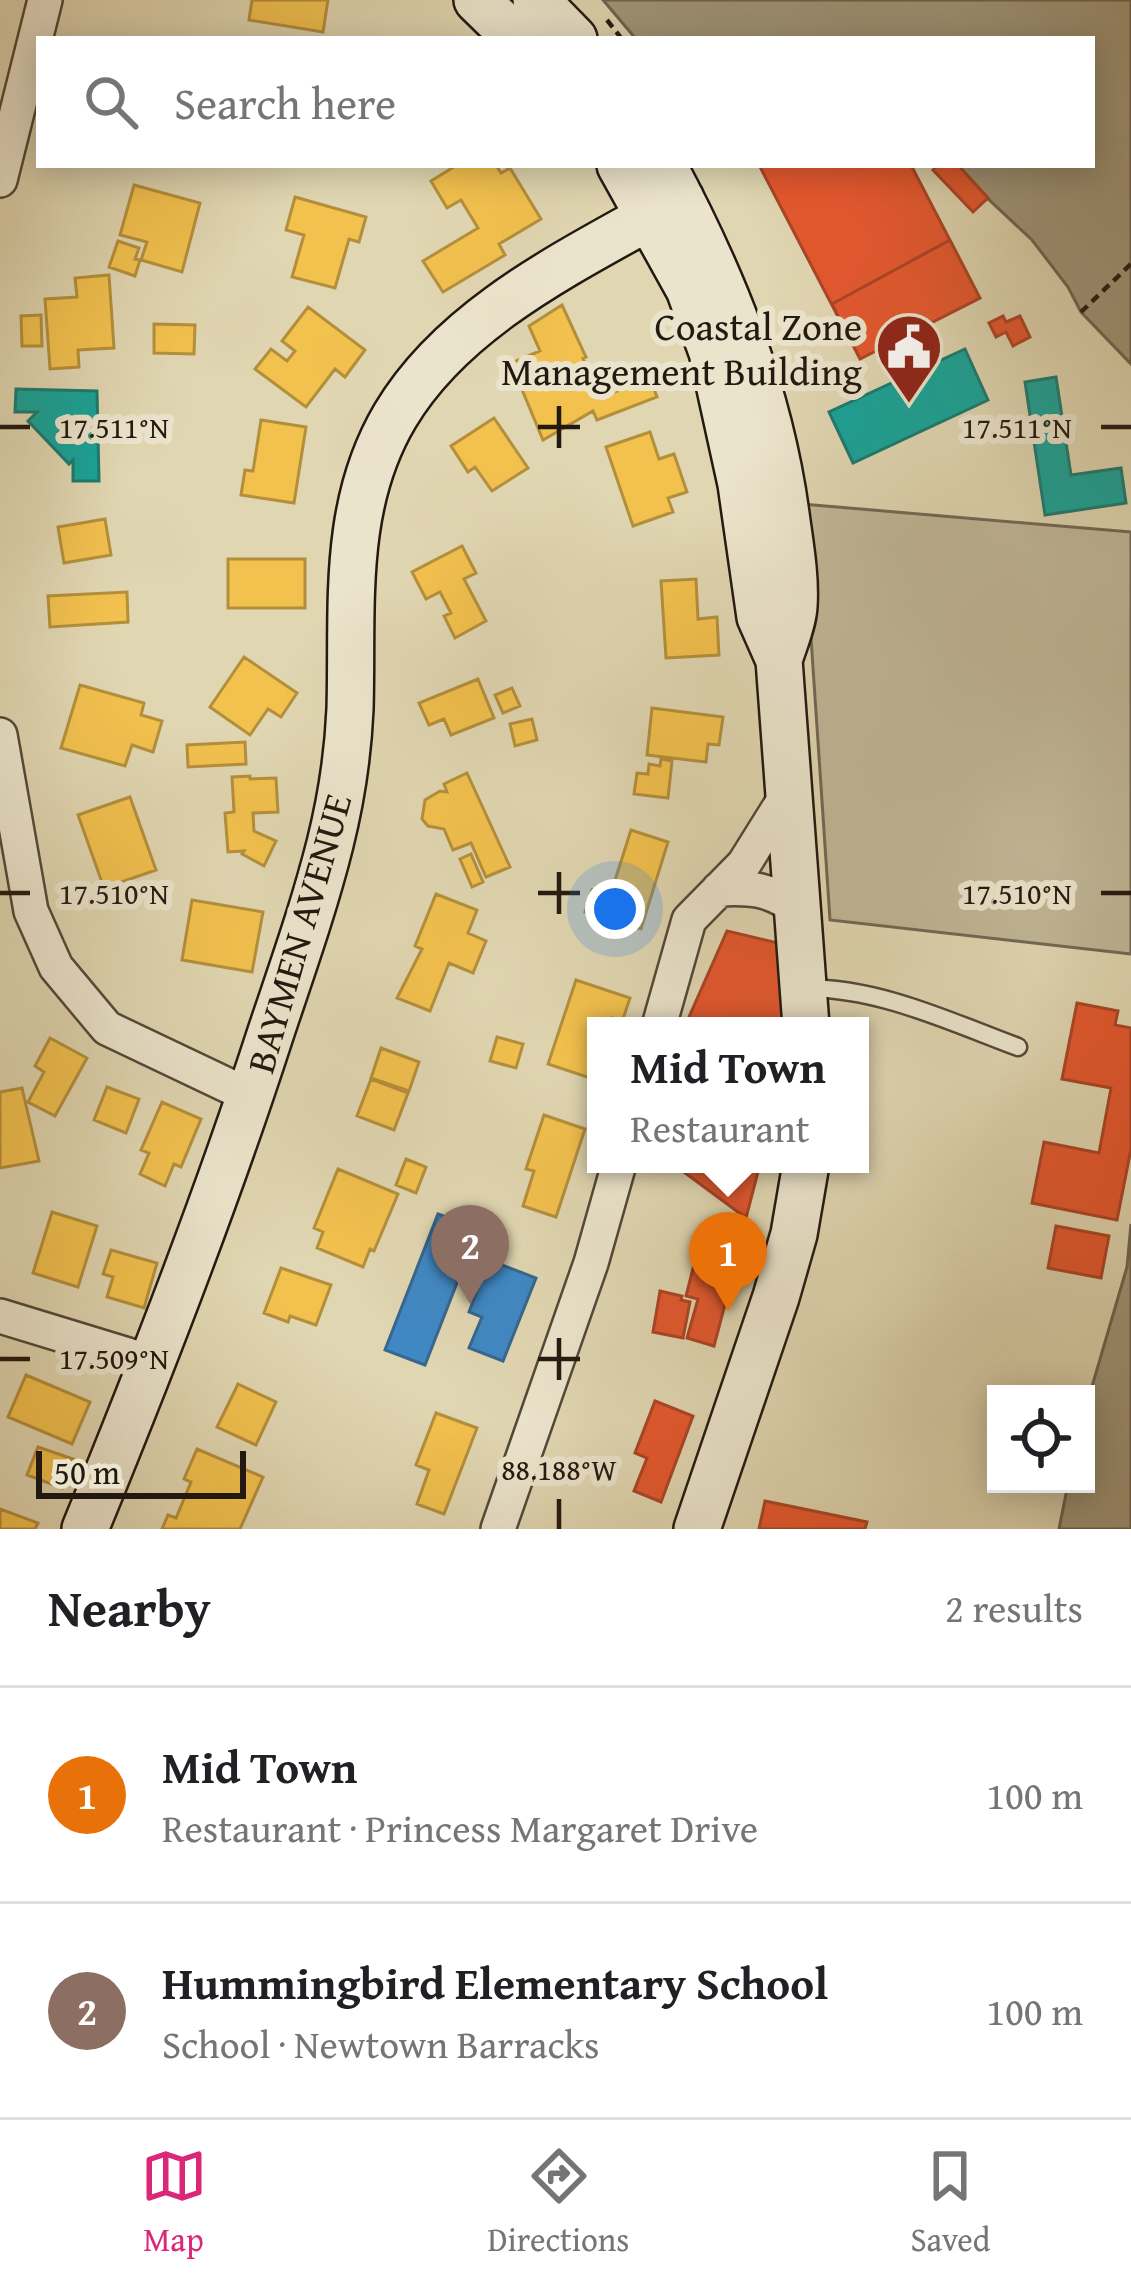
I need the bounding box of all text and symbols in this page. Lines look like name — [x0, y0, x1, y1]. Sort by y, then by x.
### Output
search box — [36, 36, 1095, 168]
icon: search — [78, 69, 144, 135]
text: Search here — [174, 70, 396, 135]
place label: Coastal Zone Management Building — [501, 297, 863, 399]
public building icon: Coastal Zone Management Building — [874, 312, 944, 406]
text: 17.511°N — [59, 405, 169, 449]
text: 17.511°N — [962, 405, 1072, 449]
street label: BAYMEN AVENUE — [231, 787, 365, 1079]
text: 17.510°N — [59, 871, 169, 915]
text: 17.510°N — [962, 871, 1072, 915]
your location — [585, 879, 645, 939]
popup — [587, 1017, 869, 1173]
text: Mid Town — [630, 1034, 826, 1099]
text: Restaurant — [630, 1099, 810, 1156]
pin: 2 — [431, 1205, 509, 1304]
pin: 1 — [689, 1212, 767, 1311]
text: 17.509°N — [59, 1336, 169, 1380]
map controls — [987, 1385, 1095, 1493]
button: locate — [987, 1385, 1095, 1493]
scale bar — [36, 1445, 246, 1498]
text: 88.188°W — [501, 1447, 617, 1491]
text: 50 m — [54, 1448, 120, 1496]
text: Nearby — [48, 1570, 211, 1645]
text: 2 results — [945, 1579, 1083, 1636]
text: Mid Town — [162, 1734, 357, 1799]
text: 1 — [77, 1766, 97, 1823]
text: 100 m — [986, 1766, 1083, 1823]
text: Restaurant · Princess Margaret Drive — [162, 1799, 758, 1856]
text: Hummingbird Elementary School — [162, 1950, 828, 2015]
text: 2 — [77, 1982, 97, 2039]
text: 100 m — [986, 1982, 1083, 2039]
text: School · Newtown Barracks — [162, 2015, 600, 2072]
tab: Map — [141, 2143, 207, 2263]
tab: Directions — [488, 2143, 629, 2263]
tab: Saved — [911, 2143, 990, 2263]

